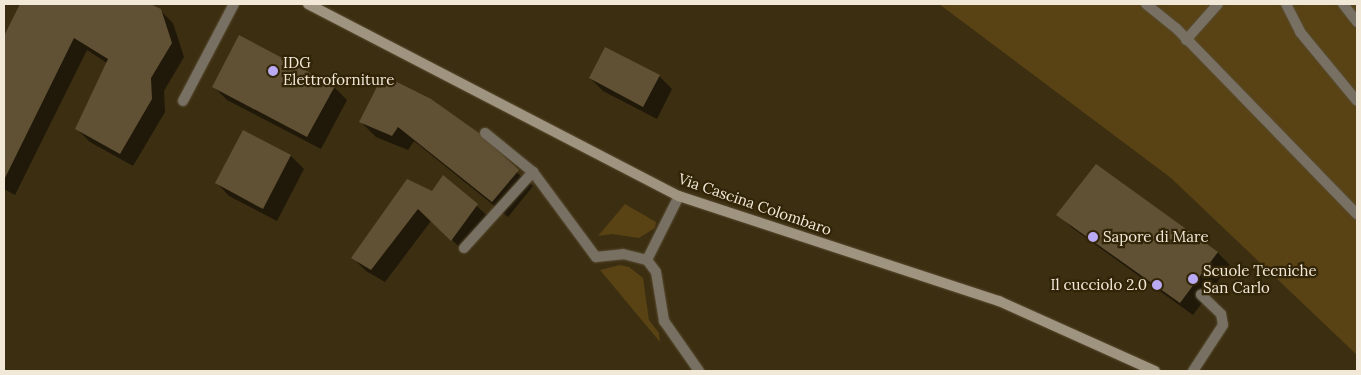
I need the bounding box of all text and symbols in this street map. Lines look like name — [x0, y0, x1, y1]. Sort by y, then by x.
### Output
place label: IDG Elettroforniture — [283, 53, 394, 88]
marker: IDG Elettroforniture — [267, 65, 279, 77]
street label: Via Cascina Colombaro — [676, 169, 834, 239]
place label: Sapore di Mare — [1103, 228, 1209, 246]
marker: Sapore di Mare — [1087, 231, 1099, 243]
place label: Scuole Tecniche San Carlo — [1203, 261, 1317, 296]
marker: Scuole Tecniche San Carlo — [1187, 273, 1199, 285]
place label: Il cucciolo 2.0 — [1051, 276, 1147, 294]
marker: Il cucciolo 2.0 — [1151, 279, 1163, 291]

